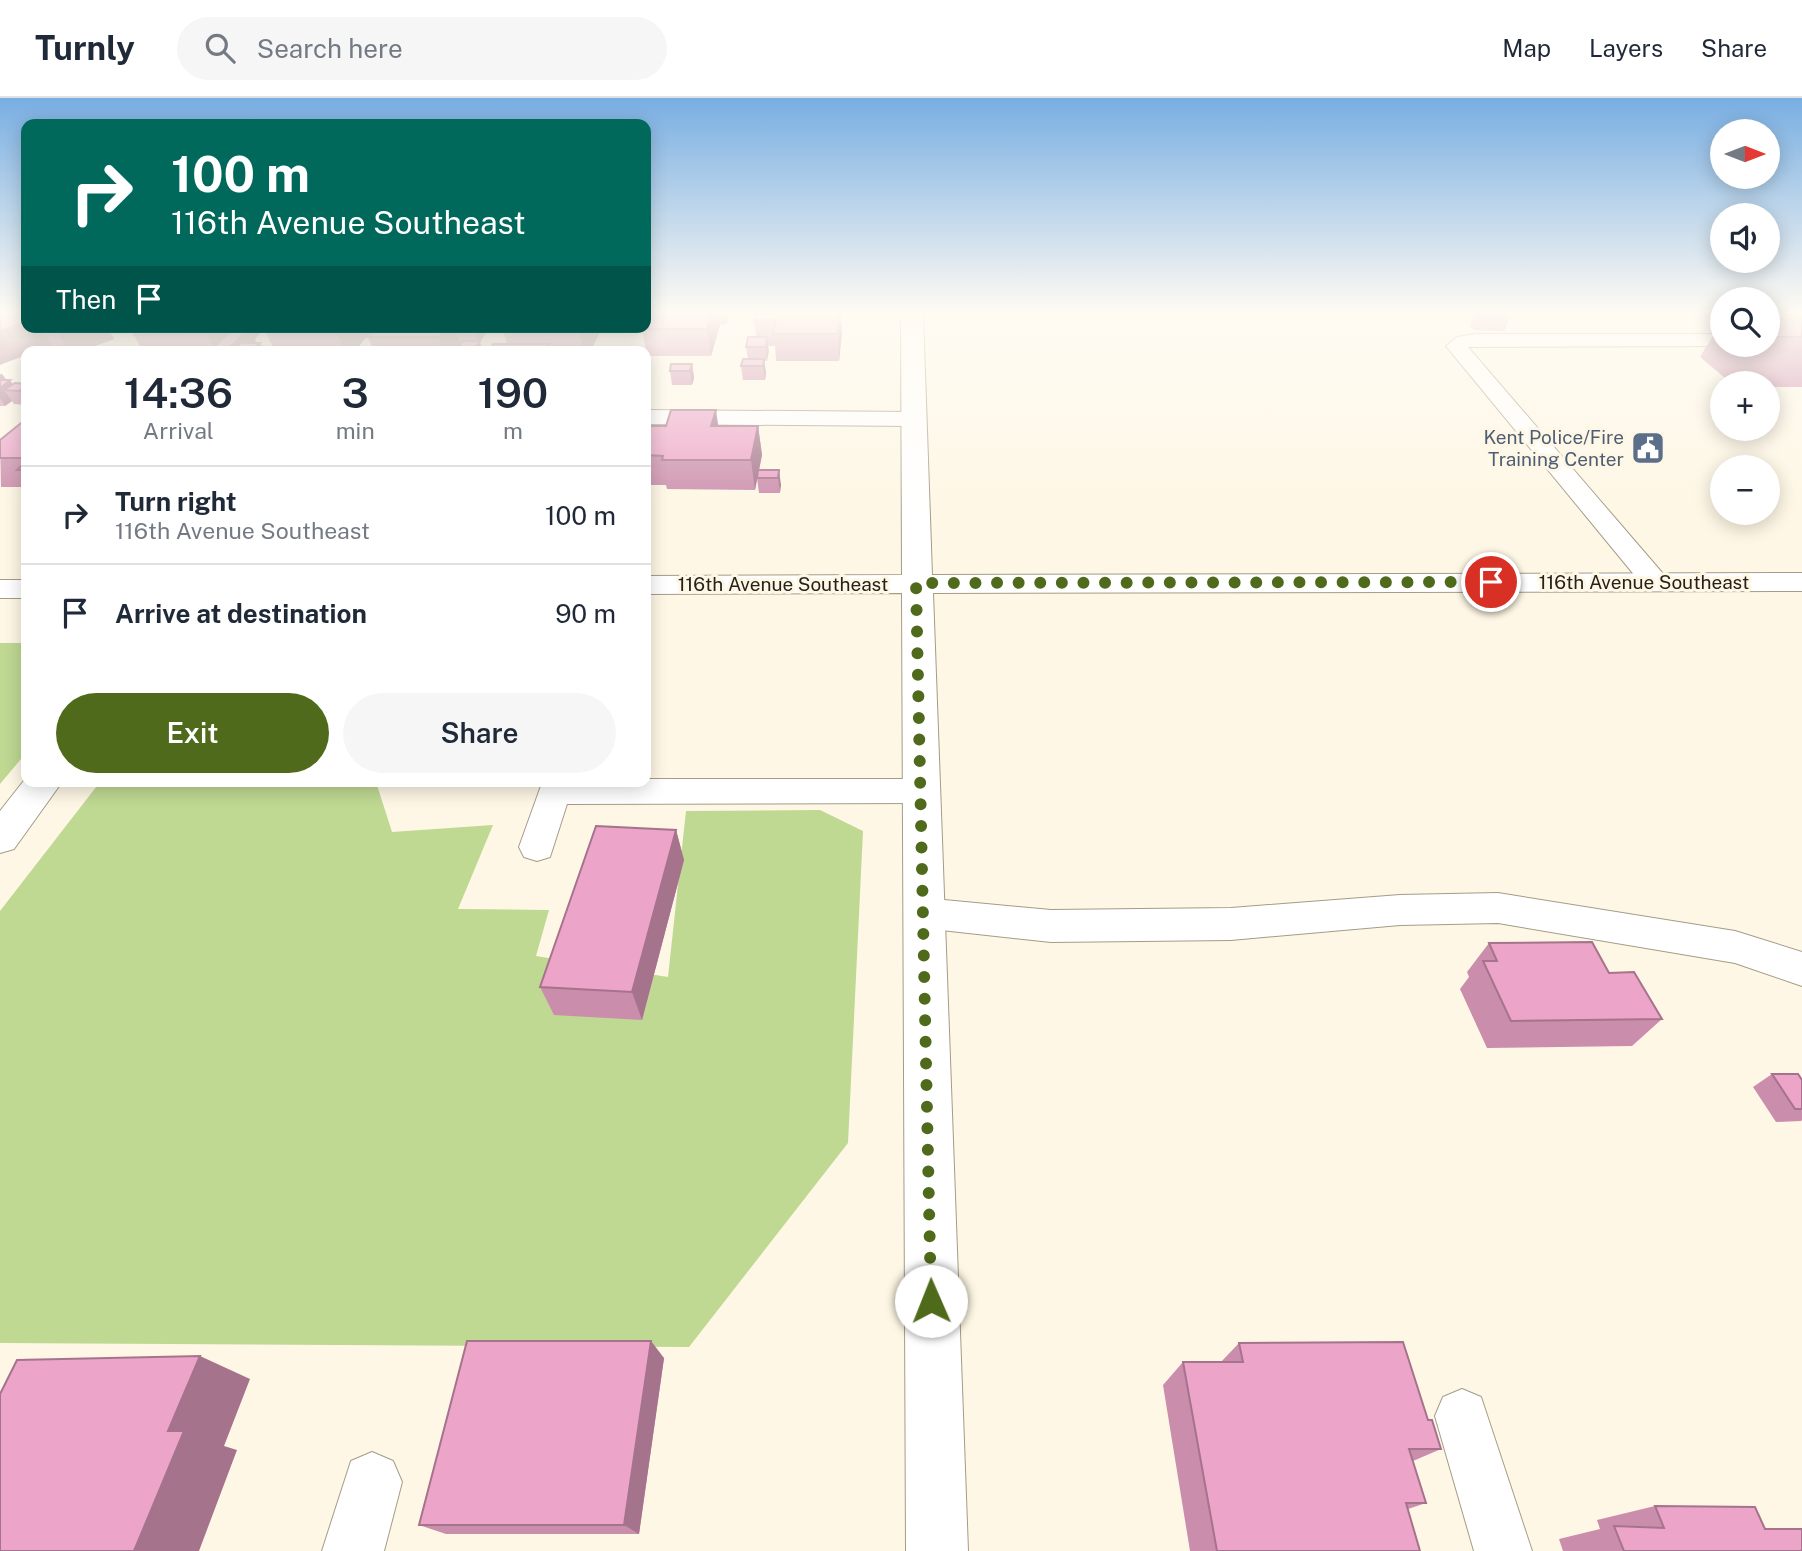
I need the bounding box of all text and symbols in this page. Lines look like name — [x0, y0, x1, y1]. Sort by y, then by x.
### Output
search box — [177, 17, 667, 80]
text: Turnly — [35, 29, 135, 67]
icon: search — [201, 29, 239, 67]
text: Search here — [257, 33, 403, 64]
text: Map — [1502, 34, 1551, 62]
text: Layers — [1589, 34, 1663, 62]
text: Share — [1701, 34, 1767, 62]
north arrow — [1710, 119, 1780, 189]
map controls — [1710, 119, 1780, 525]
text: 100 m — [171, 145, 310, 203]
icon: right — [56, 147, 147, 238]
button: sound — [1710, 203, 1780, 273]
text: 116th Avenue Southeast — [171, 204, 526, 241]
icon: arrive — [130, 280, 168, 318]
text: Then — [56, 284, 116, 315]
button: search — [1710, 287, 1780, 357]
text: 14:36 — [124, 368, 233, 417]
text: 3 — [342, 368, 369, 417]
text: 190 — [477, 368, 548, 417]
button: + — [1710, 371, 1780, 441]
text: Arrival — [143, 417, 214, 444]
text: min — [336, 417, 375, 444]
text: m — [503, 417, 523, 444]
place label: Kent Police/Fire Training Center — [1483, 426, 1624, 470]
public building icon: Kent Police/Fire Training Center — [1629, 429, 1667, 467]
button: − — [1710, 455, 1780, 525]
text: Turn right — [115, 486, 237, 517]
icon: right — [56, 496, 94, 534]
text: 100 m — [545, 500, 616, 531]
text: 116th Avenue Southeast — [115, 517, 370, 544]
pin — [1461, 552, 1521, 612]
icon: arrive — [1472, 563, 1510, 601]
street label: 116th Avenue Southeast — [1539, 571, 1749, 593]
street label: 116th Avenue Southeast — [678, 573, 888, 595]
icon: arrive — [56, 594, 94, 632]
text: Arrive at destination — [115, 598, 367, 629]
text: 90 m — [555, 598, 616, 629]
button: Exit — [56, 693, 329, 773]
button: Share — [343, 693, 616, 773]
position arrow — [894, 1264, 968, 1338]

